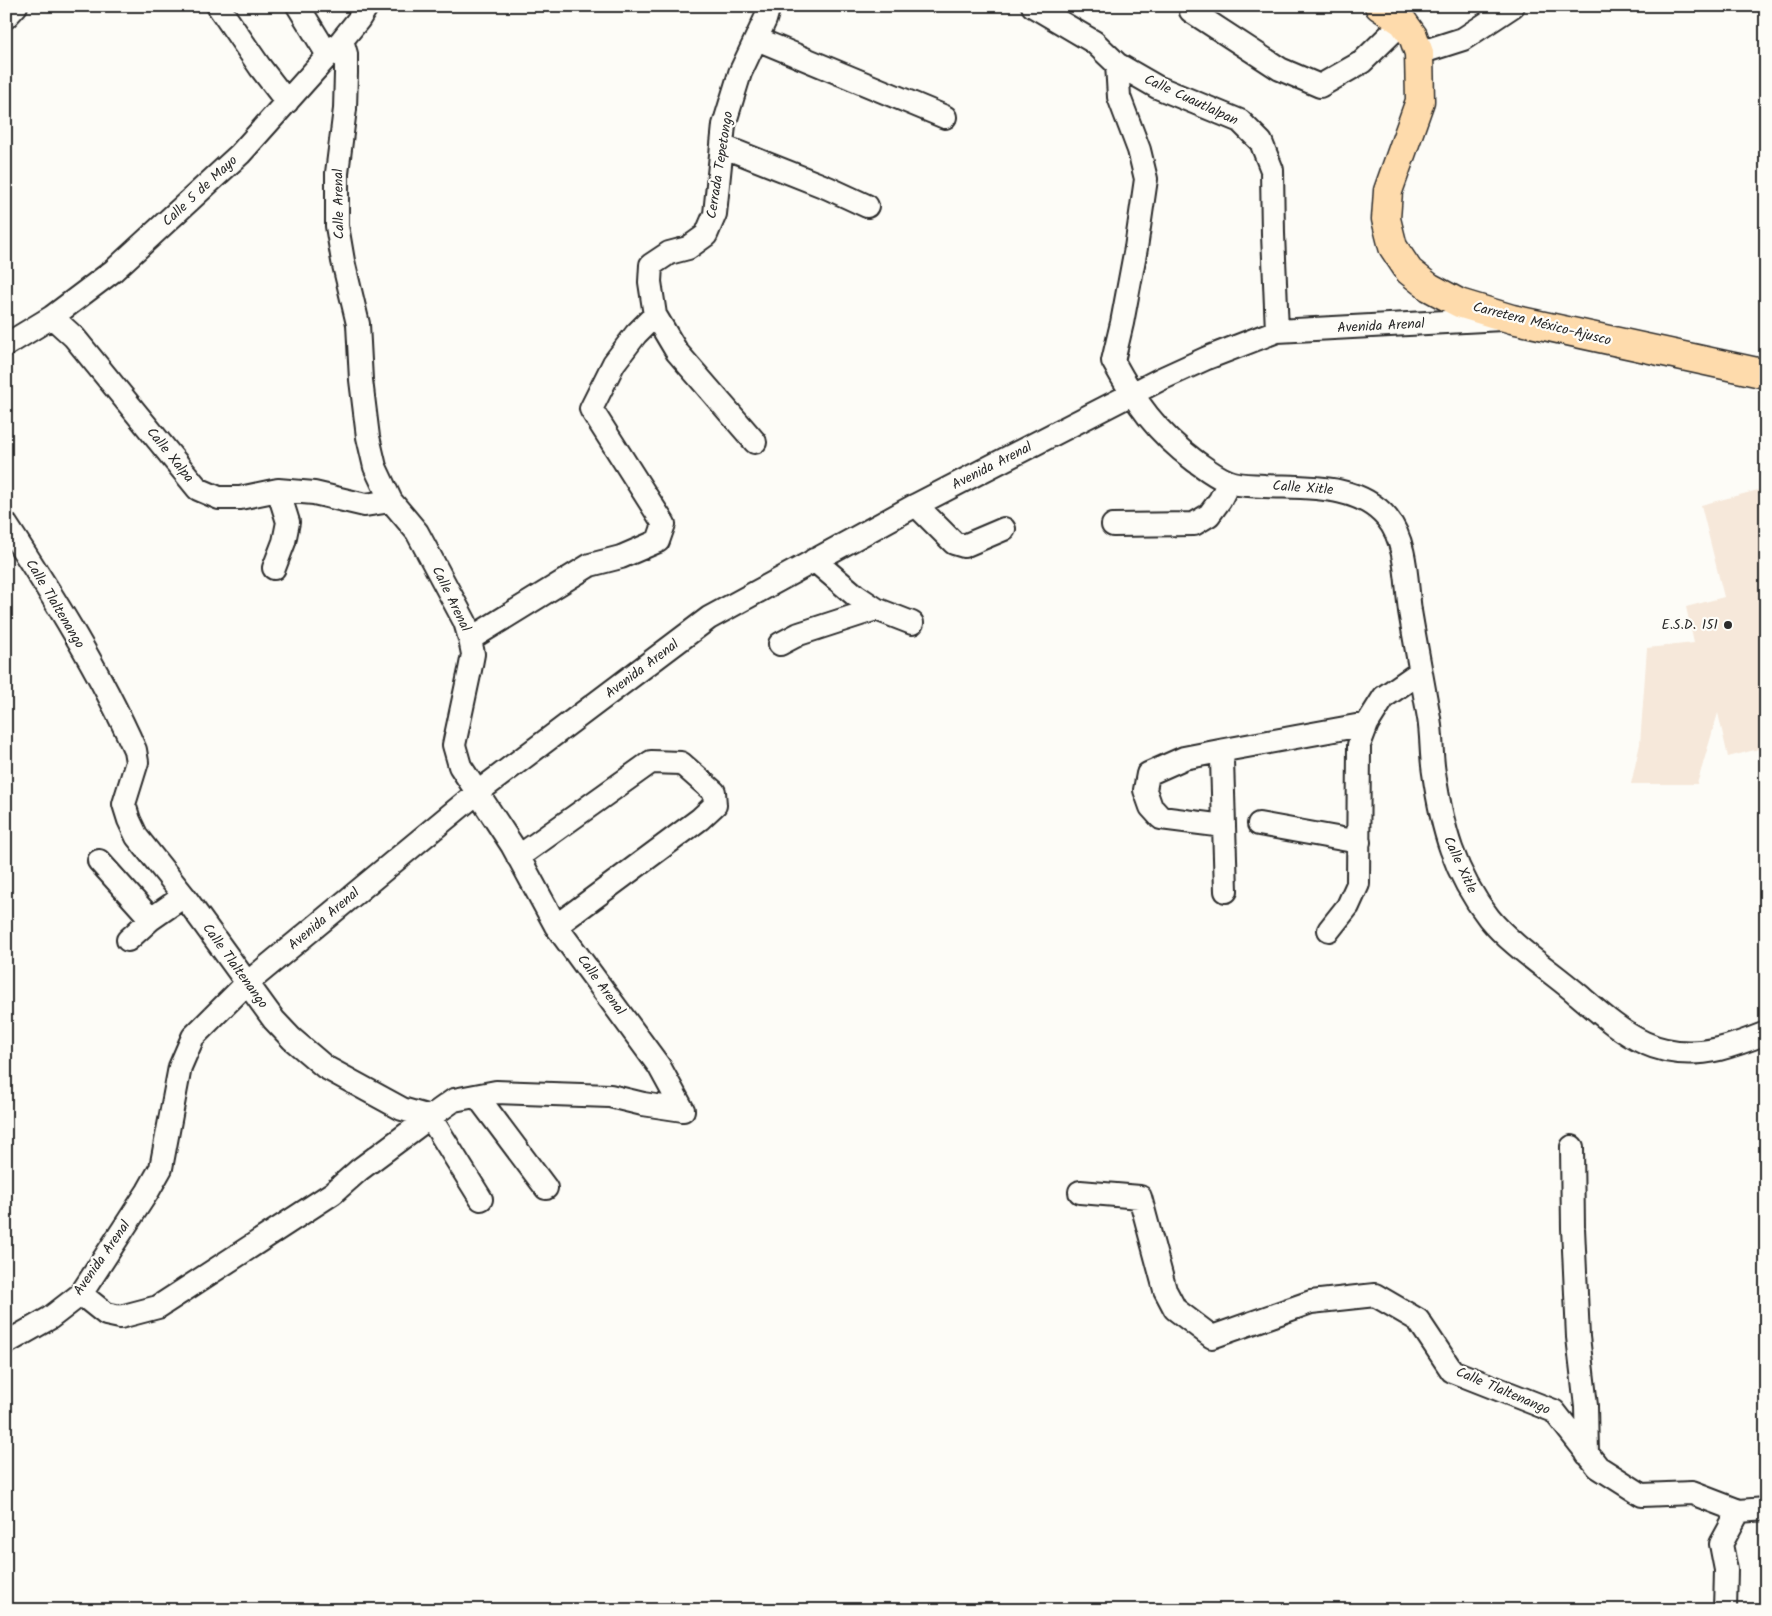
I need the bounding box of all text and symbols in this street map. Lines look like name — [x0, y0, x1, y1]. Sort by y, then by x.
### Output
street label: Calle Cuautlalpan — [1140, 69, 1242, 131]
street label: Cerrada Tepetongo — [701, 110, 739, 220]
street label: Calle 5 de Mayo — [157, 150, 243, 232]
street label: Calle Arenal — [327, 168, 351, 240]
street label: Carretera México-Ajusco — [1471, 296, 1613, 352]
street label: Avenida Arenal — [1337, 313, 1426, 339]
street label: Calle Xalpa — [141, 423, 199, 487]
street label: Avenida Arenal — [948, 436, 1037, 496]
street label: Calle Xitle — [1272, 475, 1335, 501]
street label: Calle Tlaltenango — [20, 555, 90, 653]
street label: Calle Arenal — [426, 562, 477, 636]
place label: E.S.D. 151 — [1661, 614, 1718, 636]
marker: E.S.D. 151 — [1722, 619, 1734, 631]
street label: Avenida Arenal — [600, 634, 684, 704]
street label: Calle Xitle — [1437, 833, 1483, 898]
street label: Avenida Arenal — [283, 882, 365, 956]
street label: Calle Tlaltenango — [196, 919, 274, 1013]
street label: Calle Arenal — [571, 950, 631, 1020]
street label: Avenida Arenal — [68, 1215, 136, 1300]
street label: Calle Tlaltenango — [1452, 1361, 1554, 1421]

